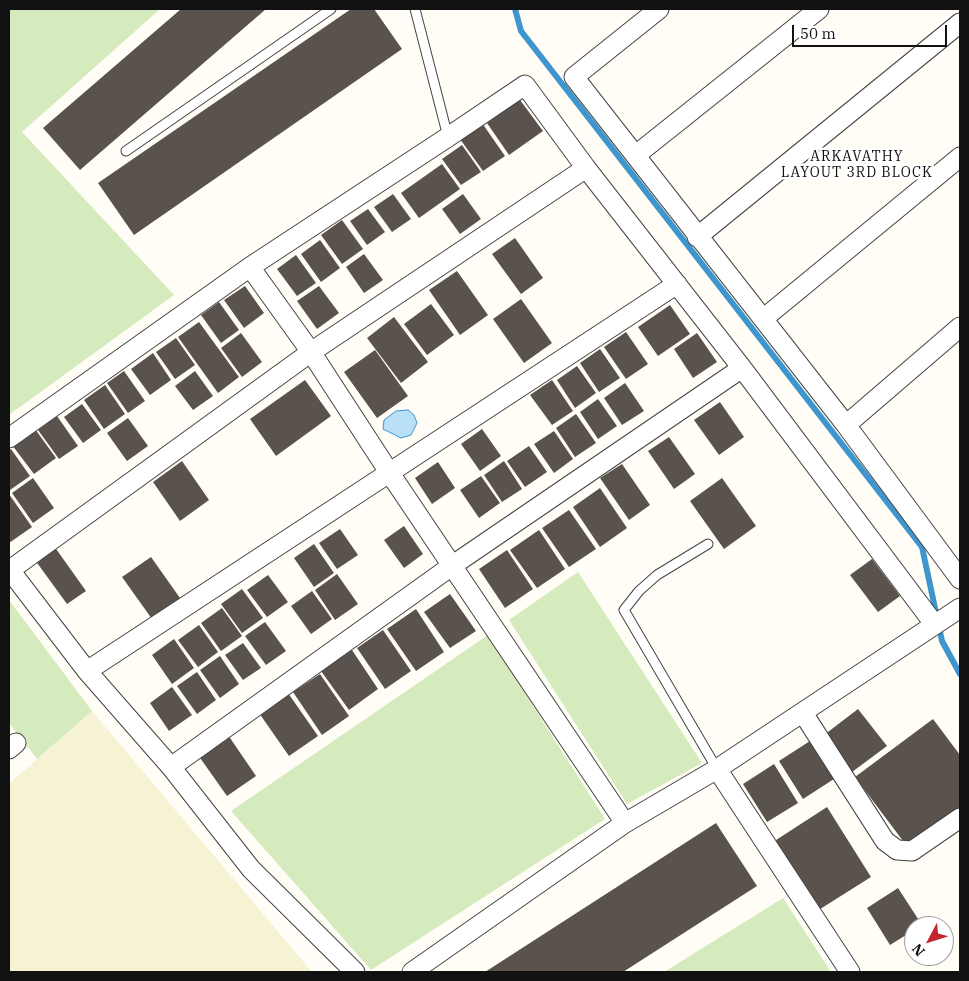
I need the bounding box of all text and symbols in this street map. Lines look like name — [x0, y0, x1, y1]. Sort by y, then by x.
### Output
scale bar — [794, 15, 949, 47]
text: 50 m — [800, 24, 836, 43]
district label: ARKAVATHY LAYOUT 3RD BLOCK — [779, 149, 935, 182]
north arrow — [904, 916, 954, 966]
text: N — [908, 940, 929, 960]

